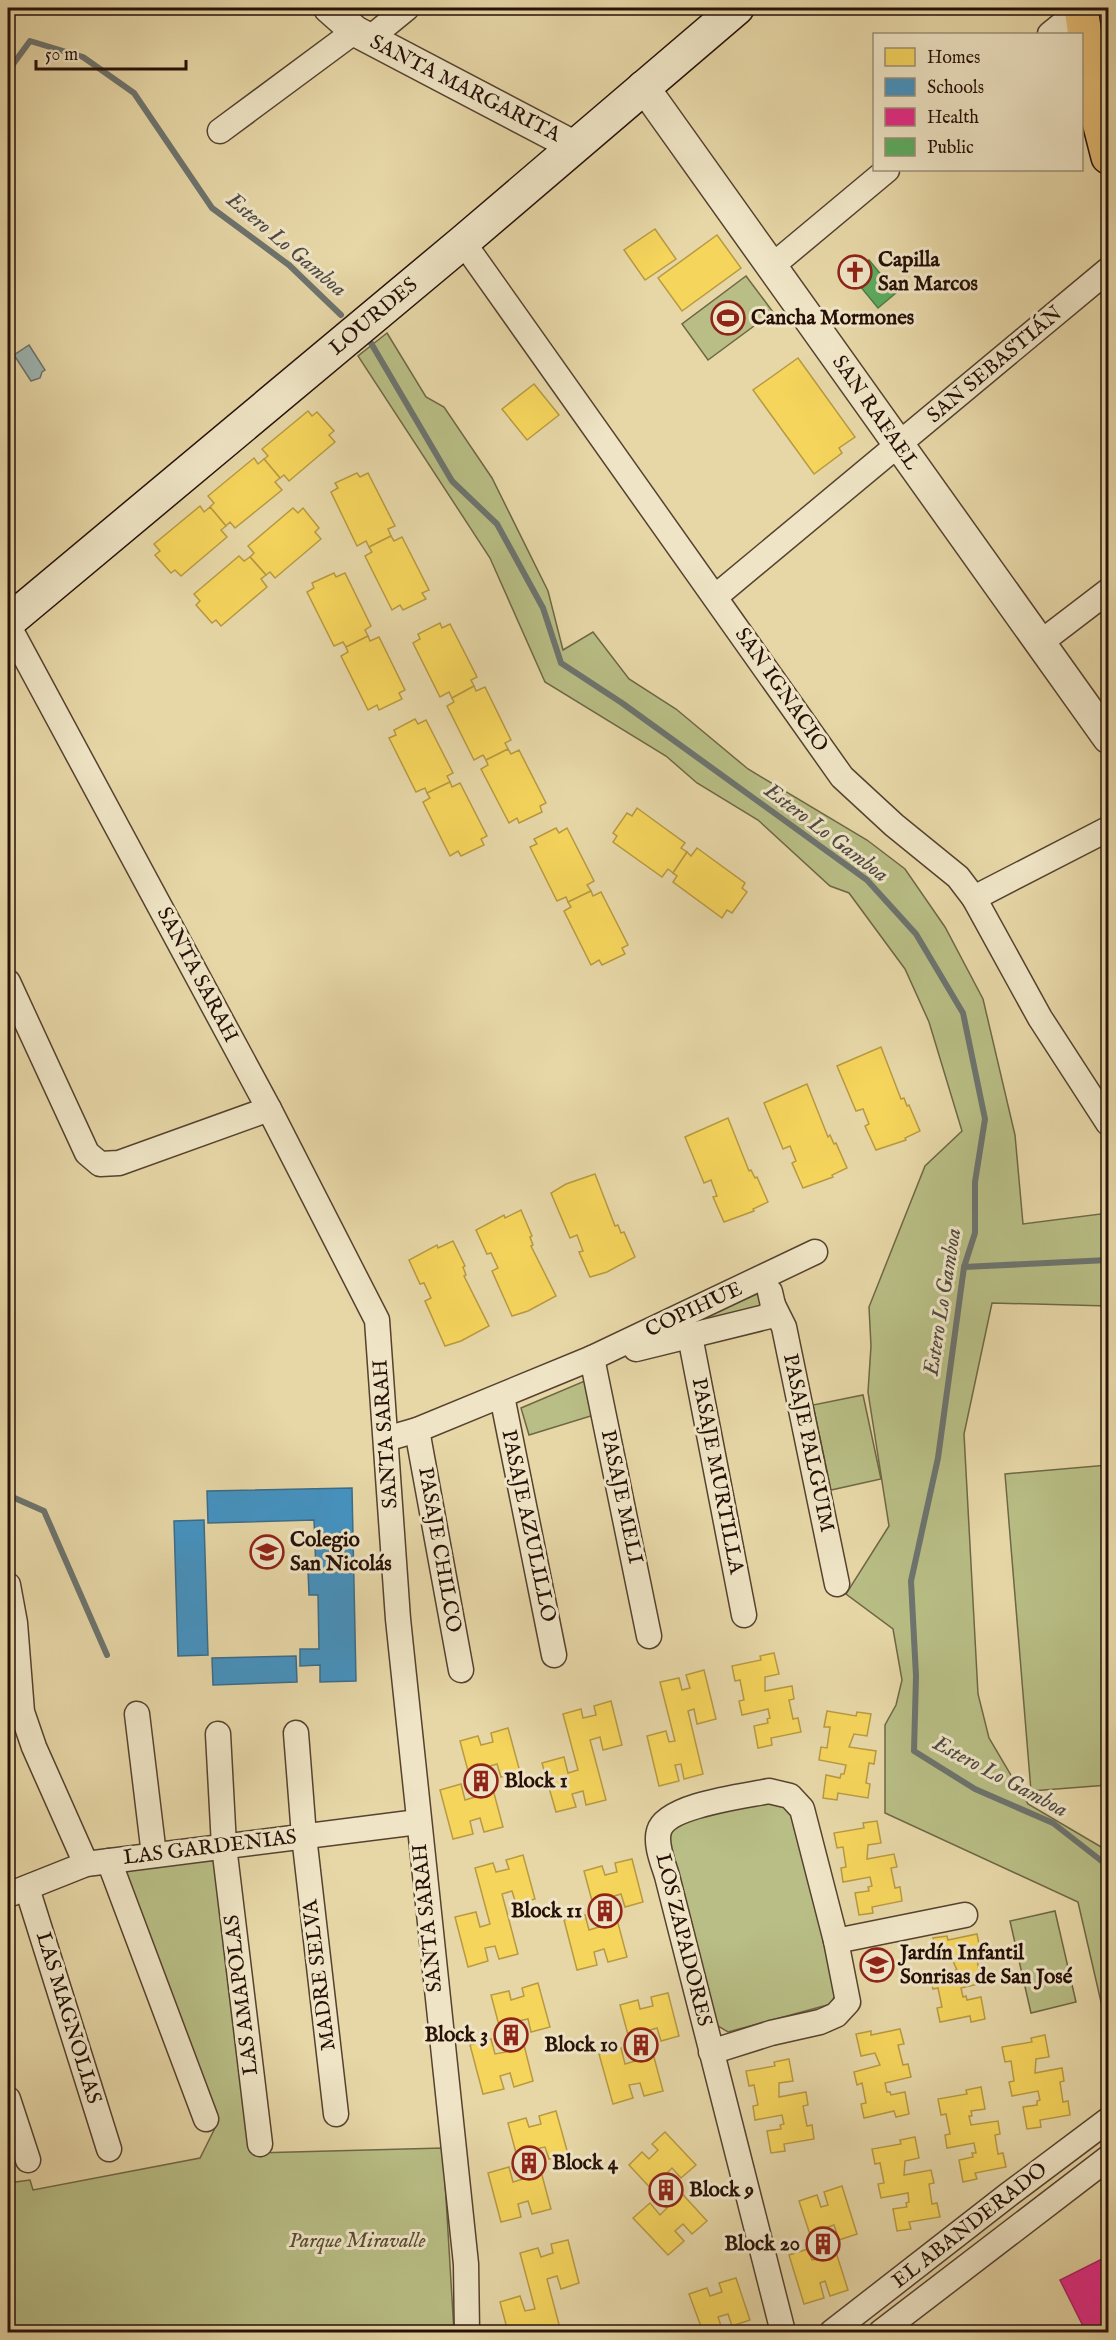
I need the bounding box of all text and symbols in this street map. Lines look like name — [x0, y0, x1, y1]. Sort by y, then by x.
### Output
street label: SANTA MARGARITA — [365, 29, 566, 149]
scale bar — [36, 33, 186, 71]
legend — [873, 33, 1083, 171]
text: 50 m — [45, 44, 78, 67]
text: Homes — [927, 47, 980, 70]
text: Schools — [927, 77, 984, 100]
text: Health — [927, 107, 979, 130]
text: Public — [927, 137, 974, 160]
water label: Estero Lo Gamboa — [219, 186, 352, 304]
place label: Capilla San Marcos — [878, 247, 978, 298]
church icon: Capilla San Marcos — [837, 254, 873, 290]
street label: LOURDES — [324, 272, 424, 362]
sports icon: Cancha Mormones — [710, 300, 746, 336]
street label: SAN SEBASTIÁN — [921, 300, 1068, 430]
place label: Cancha Mormones — [751, 305, 914, 332]
street label: SAN RAFAEL — [825, 350, 925, 476]
street label: SAN IGNACIO — [728, 622, 834, 758]
water label: Estero Lo Gamboa — [757, 776, 894, 889]
street label: SANTA SARAH — [150, 903, 244, 1047]
water label: Estero Lo Gamboa — [917, 1226, 969, 1379]
street label: COPIHUE — [641, 1276, 747, 1344]
street label: PASAJE PALGUIM — [776, 1351, 840, 1535]
street label: SANTA SARAH — [367, 1358, 405, 1510]
street label: PASAJE MURTILLA — [685, 1376, 749, 1577]
street label: PASAJE AZULILLO — [494, 1427, 562, 1625]
street label: PASAJE MELI — [594, 1428, 648, 1566]
street label: PASAJE CHILCO — [411, 1465, 467, 1635]
place label: Colegio San Nicolás — [290, 1527, 392, 1578]
school or university icon: Colegio San Nicolás — [249, 1534, 285, 1570]
water label: Estero Lo Gamboa — [927, 1729, 1072, 1824]
building icon: Block 1 — [463, 1763, 499, 1799]
place label: Block 1 — [504, 1768, 568, 1795]
street label: LAS GARDENIAS — [122, 1824, 298, 1872]
street label: SANTA SARAH — [407, 1842, 449, 1994]
street label: LOS ZAPADORES — [648, 1851, 718, 2029]
building icon: Block 11 — [587, 1893, 623, 1929]
street label: MADRE SELVA — [297, 1897, 343, 2052]
place label: Block 11 — [511, 1898, 582, 1925]
street label: LAS AMAPOLAS — [219, 1913, 265, 2077]
street label: LAS MAGNOLIAS — [29, 1929, 107, 2107]
place label: Jardín Infantil Sonrisas de San José — [897, 1940, 1073, 1991]
school or university icon: Jardín Infantil Sonrisas de San José — [859, 1947, 895, 1983]
building icon: Block 3 — [493, 2017, 529, 2053]
place label: Block 3 — [424, 2022, 488, 2049]
building icon: Block 10 — [623, 2027, 659, 2063]
place label: Block 10 — [544, 2032, 618, 2059]
building icon: Block 4 — [511, 2145, 547, 2181]
place label: Block 4 — [552, 2150, 619, 2177]
street label: EL ABANDERADO — [887, 2157, 1053, 2295]
building icon: Block 9 — [648, 2172, 684, 2208]
place label: Block 9 — [689, 2177, 754, 2204]
building icon: Block 20 — [805, 2226, 841, 2262]
park label: Parque Miravalle — [289, 2228, 425, 2255]
place label: Block 20 — [724, 2231, 800, 2258]

